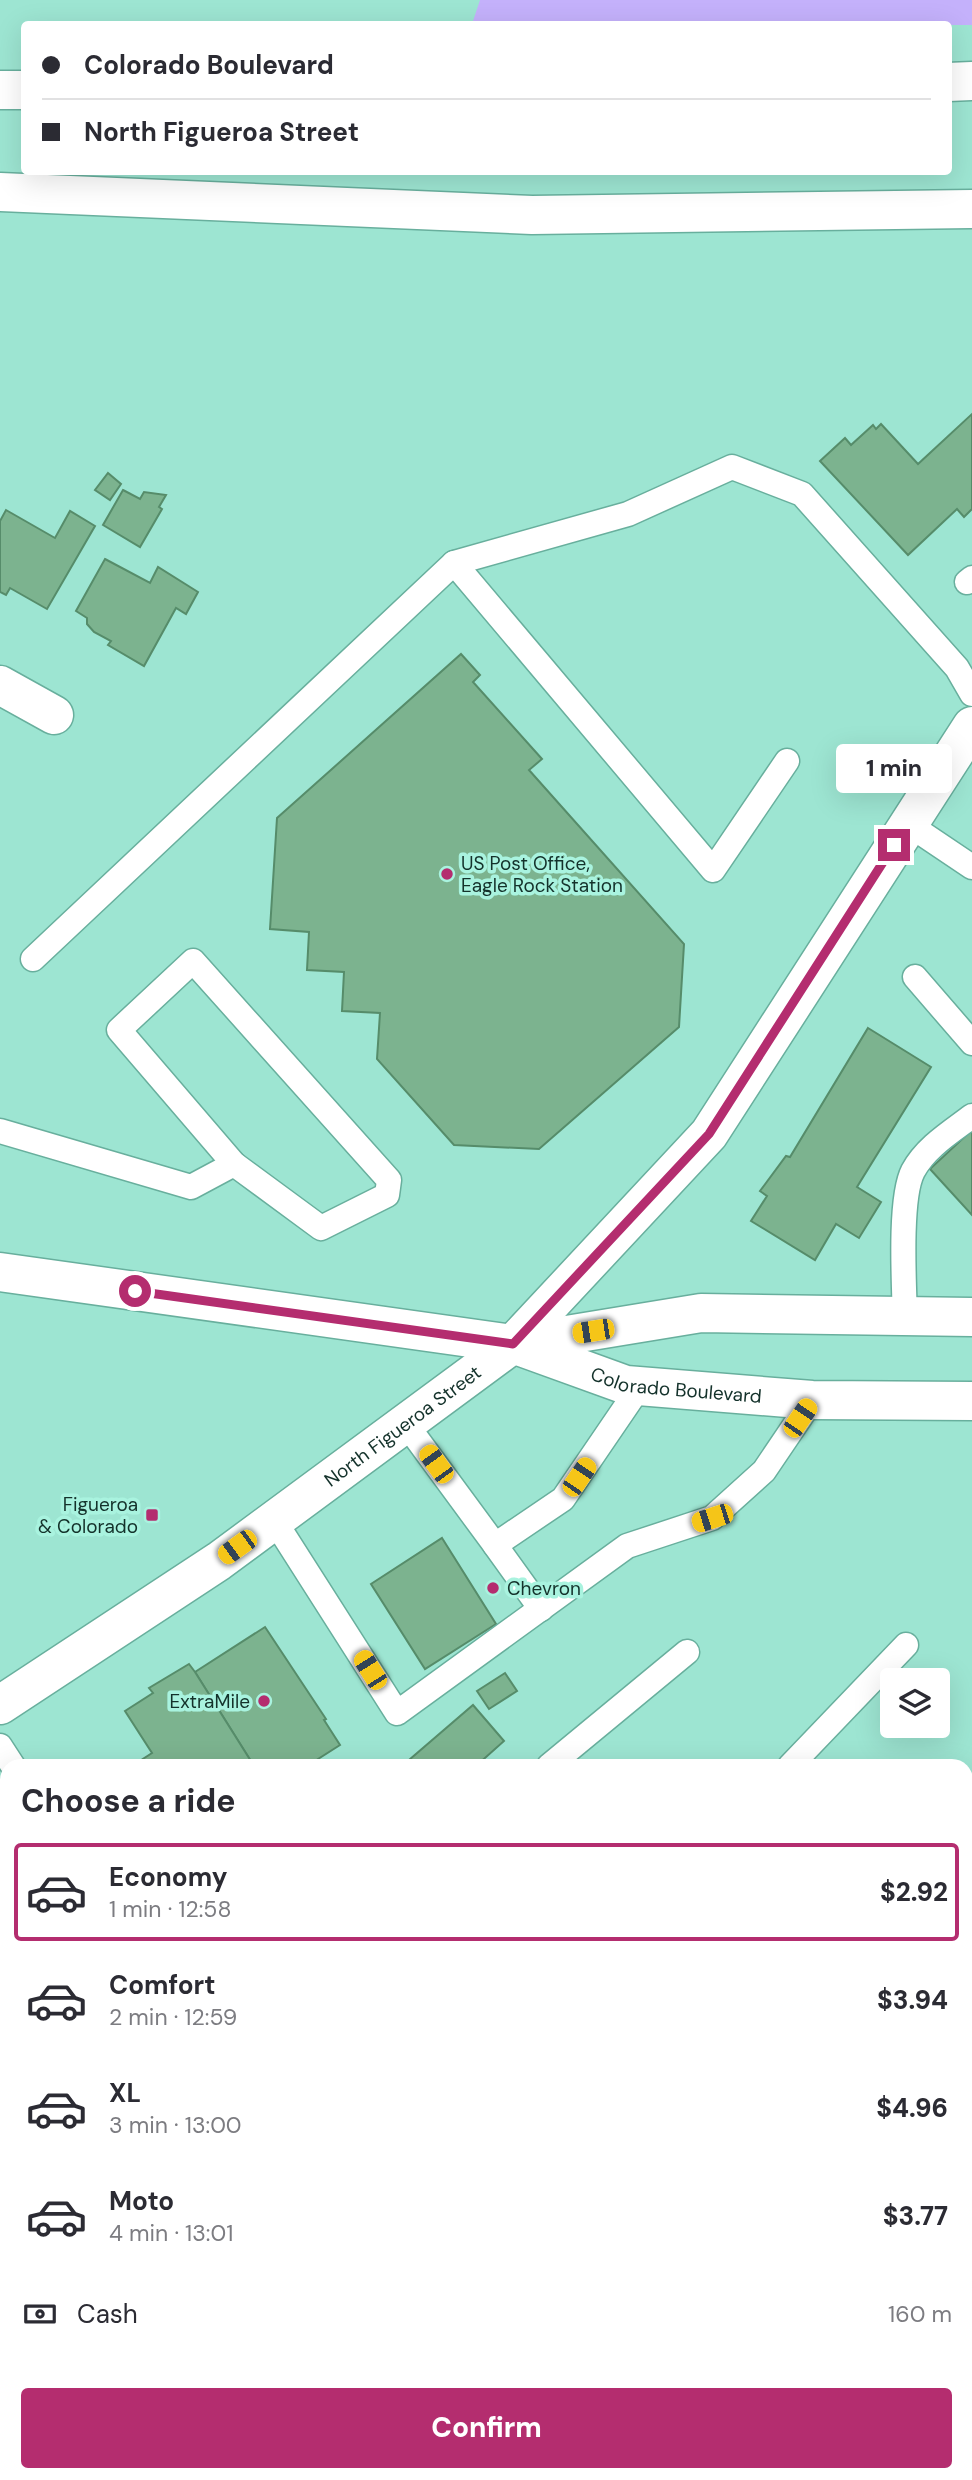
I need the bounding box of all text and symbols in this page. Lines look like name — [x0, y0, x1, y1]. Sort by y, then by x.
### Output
text: Colorado Boulevard — [84, 48, 334, 82]
text: North Figueroa Street — [84, 115, 359, 149]
callout: 1 min — [836, 744, 952, 792]
text: 1 min — [866, 753, 922, 783]
route end — [878, 829, 910, 861]
place label: US Post Office, Eagle Rock Station — [461, 851, 623, 898]
marker: US Post Office, Eagle Rock Station — [439, 866, 455, 882]
route start — [119, 1275, 151, 1307]
car — [571, 1317, 616, 1345]
street label: North Figueroa Street — [319, 1359, 486, 1492]
street label: Colorado Boulevard — [587, 1361, 763, 1408]
car — [780, 1395, 821, 1441]
car — [416, 1441, 457, 1487]
car — [559, 1454, 600, 1500]
place label: Figueroa & Colorado — [38, 1492, 138, 1539]
car — [689, 1502, 736, 1534]
marker: Figueroa & Colorado — [144, 1507, 160, 1523]
car — [214, 1526, 261, 1568]
place label: Chevron — [507, 1576, 581, 1601]
marker: Chevron — [485, 1580, 501, 1596]
car — [350, 1647, 391, 1693]
map controls — [880, 1668, 950, 1738]
button: layers — [880, 1668, 950, 1738]
place label: ExtraMile — [169, 1689, 250, 1714]
marker: ExtraMile — [256, 1693, 272, 1709]
text: Choose a ride — [21, 1780, 236, 1822]
text: Economy — [109, 1860, 227, 1894]
icon: car — [25, 1861, 88, 1924]
text: $2.92 — [880, 1875, 948, 1909]
text: 1 min · 12:58 — [109, 1894, 231, 1924]
text: Comfort — [109, 1968, 215, 2002]
icon: car — [25, 1969, 88, 2032]
text: $3.94 — [877, 1983, 948, 2017]
text: 2 min · 12:59 — [109, 2002, 237, 2032]
text: XL — [109, 2076, 141, 2110]
icon: car — [25, 2077, 88, 2140]
text: $4.96 — [876, 2091, 948, 2125]
text: 3 min · 13:00 — [109, 2110, 242, 2140]
text: Moto — [109, 2184, 174, 2218]
icon: car — [25, 2185, 88, 2248]
text: $3.77 — [883, 2199, 948, 2233]
text: 4 min · 13:01 — [109, 2218, 233, 2248]
icon: cash — [21, 2295, 59, 2333]
text: Cash — [77, 2297, 138, 2331]
text: 160 m — [888, 2299, 952, 2329]
button: Confirm — [21, 2388, 952, 2468]

